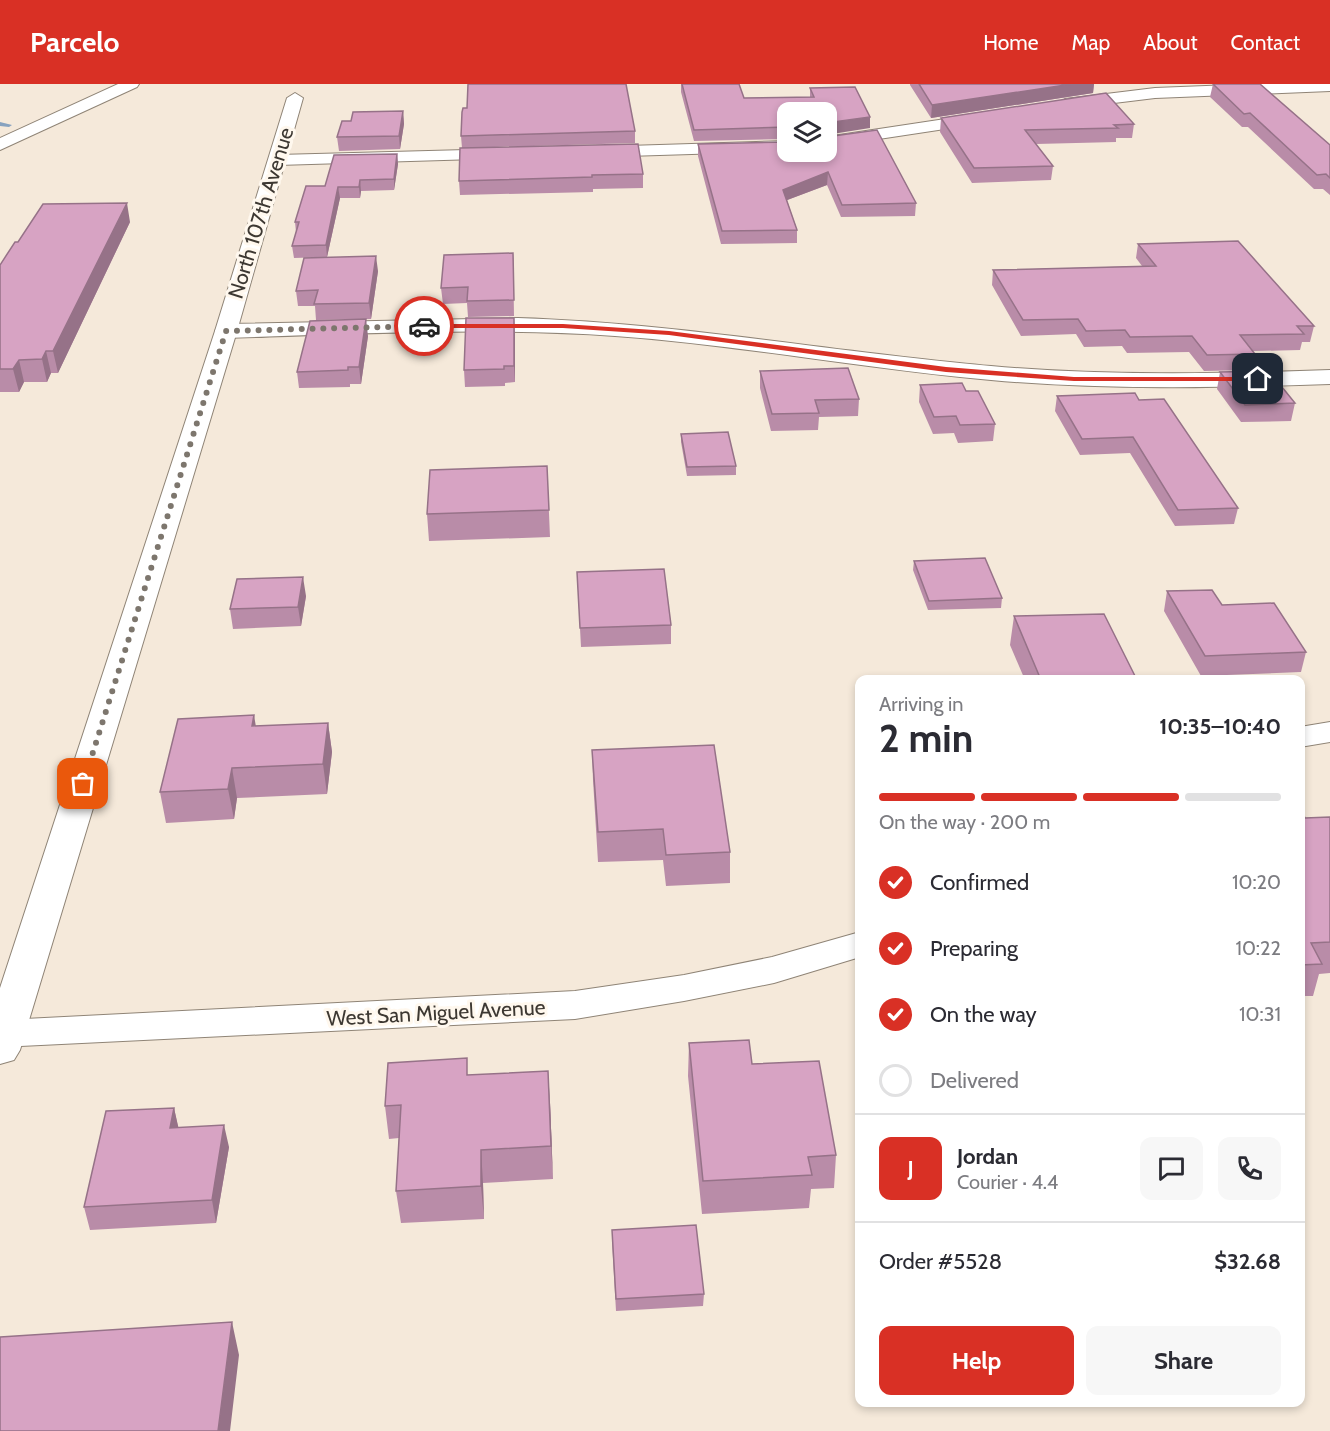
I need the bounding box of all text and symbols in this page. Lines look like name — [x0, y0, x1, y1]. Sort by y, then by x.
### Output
text: Parcelo — [30, 25, 120, 59]
text: Home — [983, 30, 1039, 55]
text: Map — [1072, 30, 1110, 55]
text: About — [1143, 30, 1197, 55]
text: Contact — [1230, 30, 1300, 55]
map controls — [777, 102, 837, 162]
button: layers — [777, 102, 837, 162]
street label: North 107th Avenue — [223, 124, 298, 301]
courier — [394, 296, 454, 356]
icon: car — [408, 310, 441, 343]
pin — [1232, 353, 1283, 404]
icon: home — [1241, 362, 1274, 395]
text: Arriving in — [879, 692, 963, 716]
text: 10:35–10:40 — [1159, 713, 1281, 740]
text: 2 min — [879, 714, 973, 762]
pin — [57, 758, 108, 809]
icon: bag — [66, 767, 99, 800]
text: On the way · 200 m — [879, 810, 1050, 834]
icon: check — [879, 866, 912, 899]
text: Confirmed — [930, 869, 1029, 896]
text: 10:20 — [1232, 870, 1281, 894]
icon: check — [879, 932, 912, 965]
text: Preparing — [930, 935, 1018, 962]
text: 10:22 — [1235, 936, 1281, 960]
street label: West San Miguel Avenue — [326, 994, 546, 1031]
icon: check — [879, 998, 912, 1031]
text: On the way — [930, 1001, 1037, 1028]
text: 10:31 — [1239, 1002, 1281, 1026]
text: Delivered — [930, 1067, 1019, 1094]
button: chat — [1140, 1137, 1203, 1200]
button: phone — [1218, 1137, 1281, 1200]
text: Jordan — [957, 1143, 1018, 1170]
text: J — [907, 1155, 914, 1182]
text: Courier · 4.4 — [957, 1170, 1058, 1194]
text: Order #5528 — [879, 1248, 1002, 1275]
text: $32.68 — [1214, 1248, 1281, 1275]
button: Help — [879, 1326, 1074, 1395]
button: Share — [1086, 1326, 1281, 1395]

